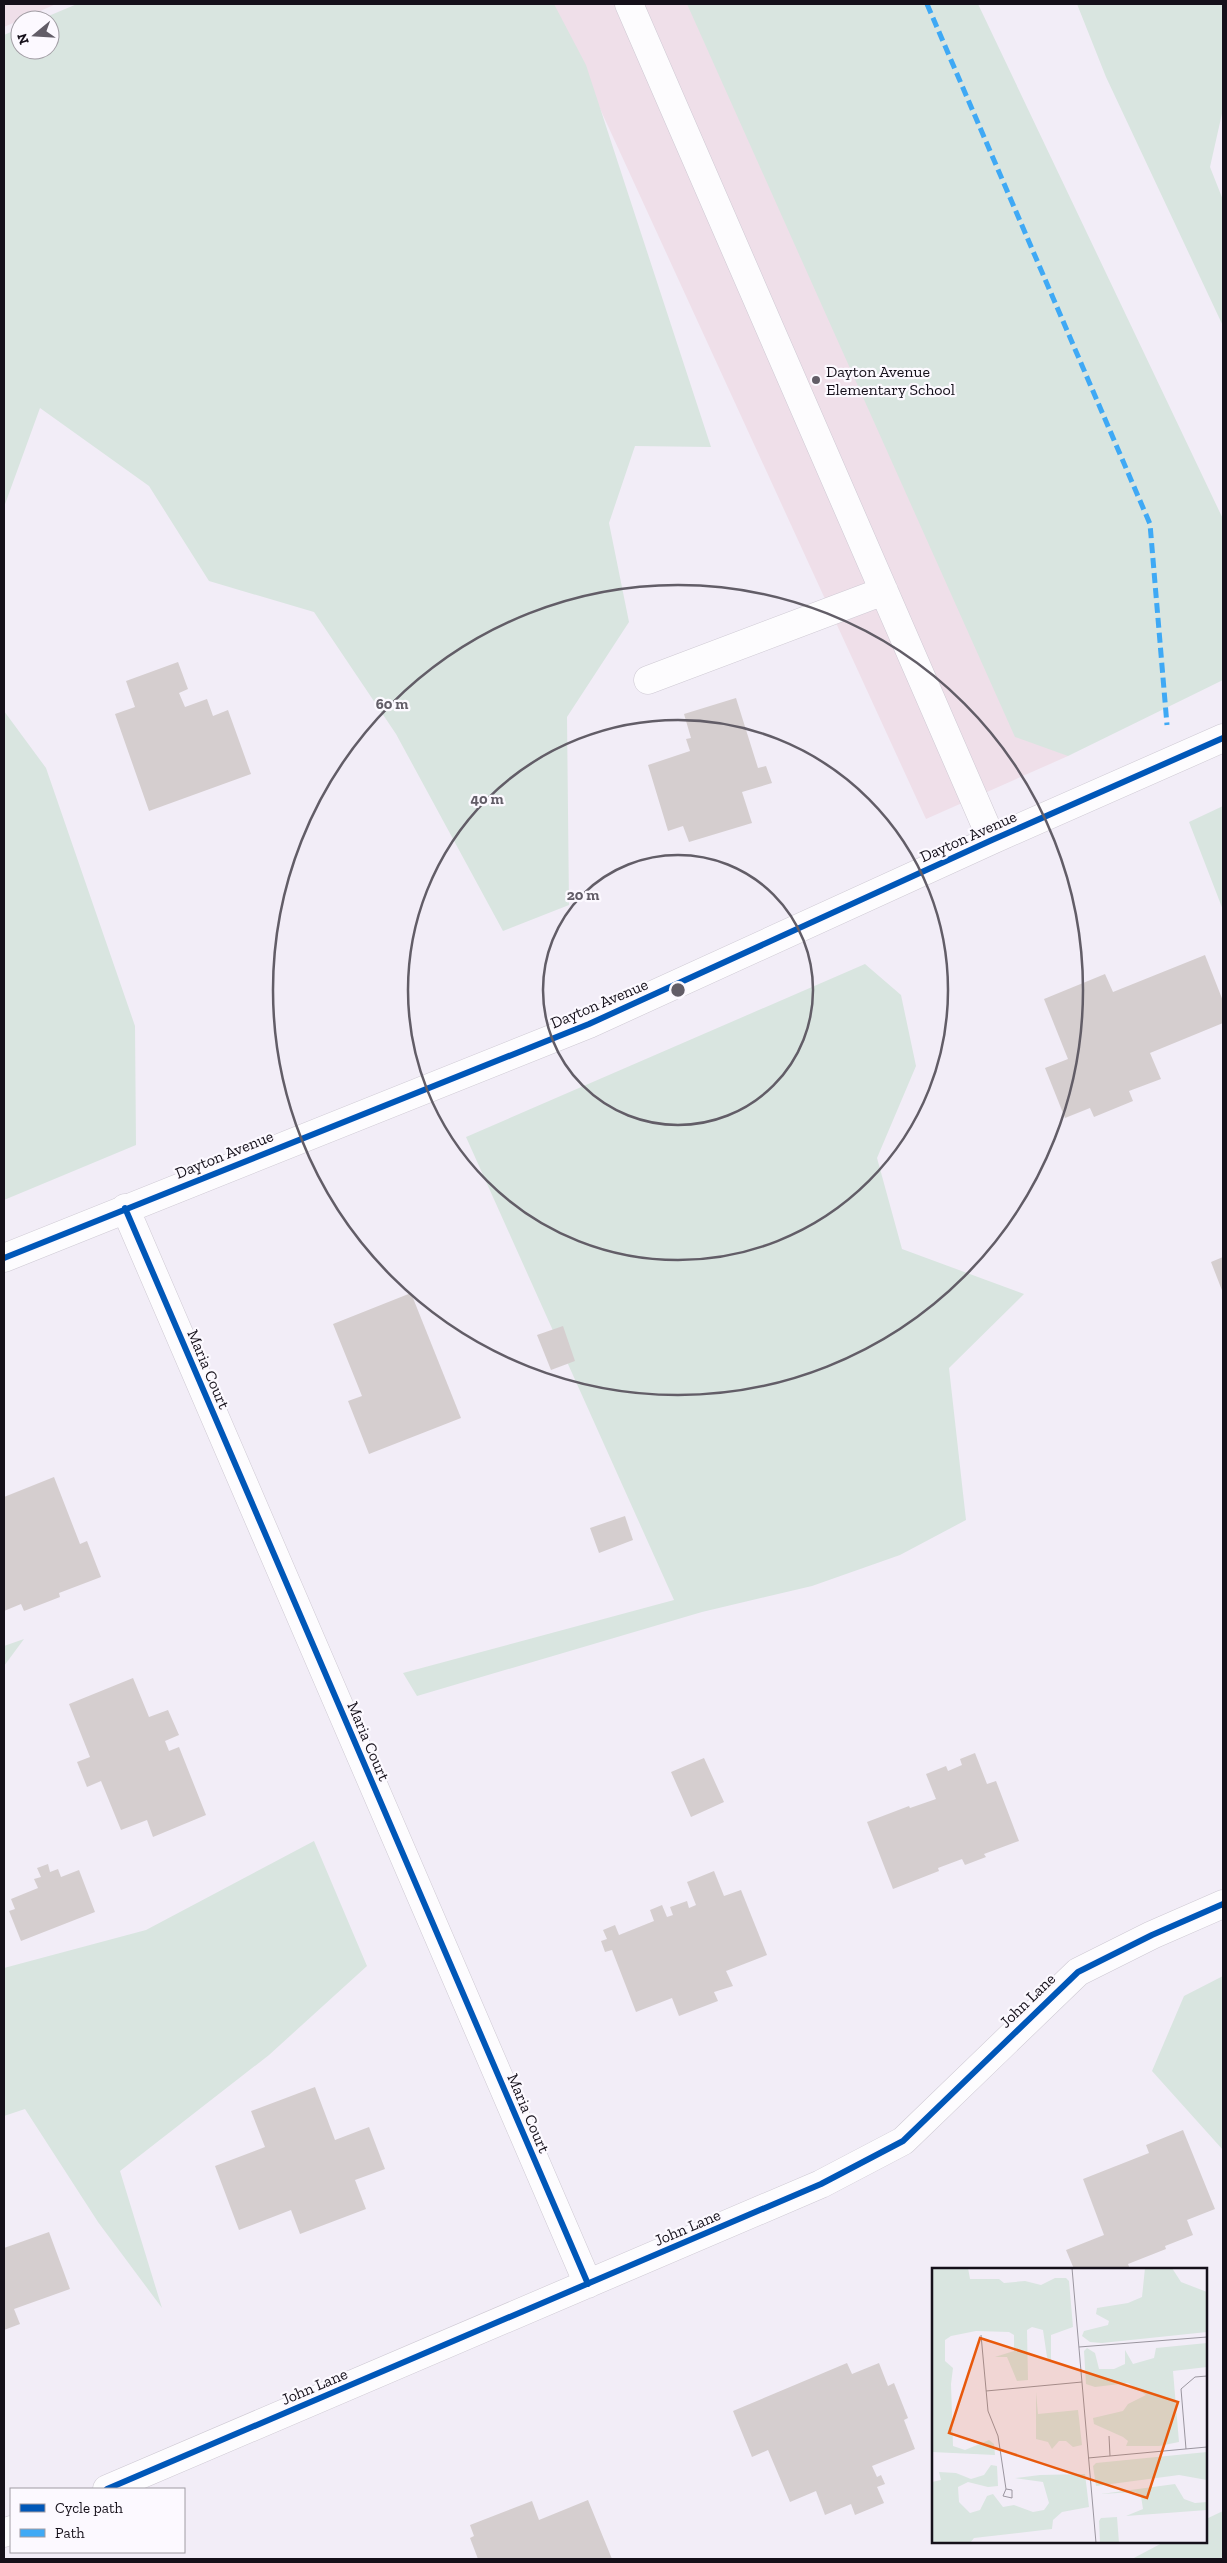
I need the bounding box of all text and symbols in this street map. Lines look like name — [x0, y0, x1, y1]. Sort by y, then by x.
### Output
north arrow — [10, 10, 60, 60]
text: N — [13, 31, 33, 47]
place label: Dayton Avenue Elementary School — [826, 362, 955, 399]
marker: Dayton Avenue Elementary School — [810, 374, 822, 386]
text: 60 m — [376, 695, 408, 713]
text: 40 m — [470, 790, 504, 808]
street label: Dayton Avenue — [917, 807, 1020, 866]
text: 20 m — [567, 886, 599, 904]
street label: Dayton Avenue — [548, 974, 651, 1033]
centre of rings — [669, 981, 687, 999]
street label: Dayton Avenue — [172, 1126, 276, 1183]
street label: Maria Court — [183, 1327, 234, 1412]
street label: Maria Court — [343, 1699, 394, 1784]
street label: John Lane — [996, 1969, 1059, 2032]
street label: Maria Court — [503, 2071, 554, 2156]
street label: John Lane — [651, 2205, 723, 2250]
inset map — [932, 2268, 1207, 2543]
street label: John Lane — [278, 2364, 350, 2409]
legend — [10, 2488, 185, 2553]
text: Cycle path — [55, 2499, 124, 2517]
text: Path — [55, 2524, 85, 2542]

